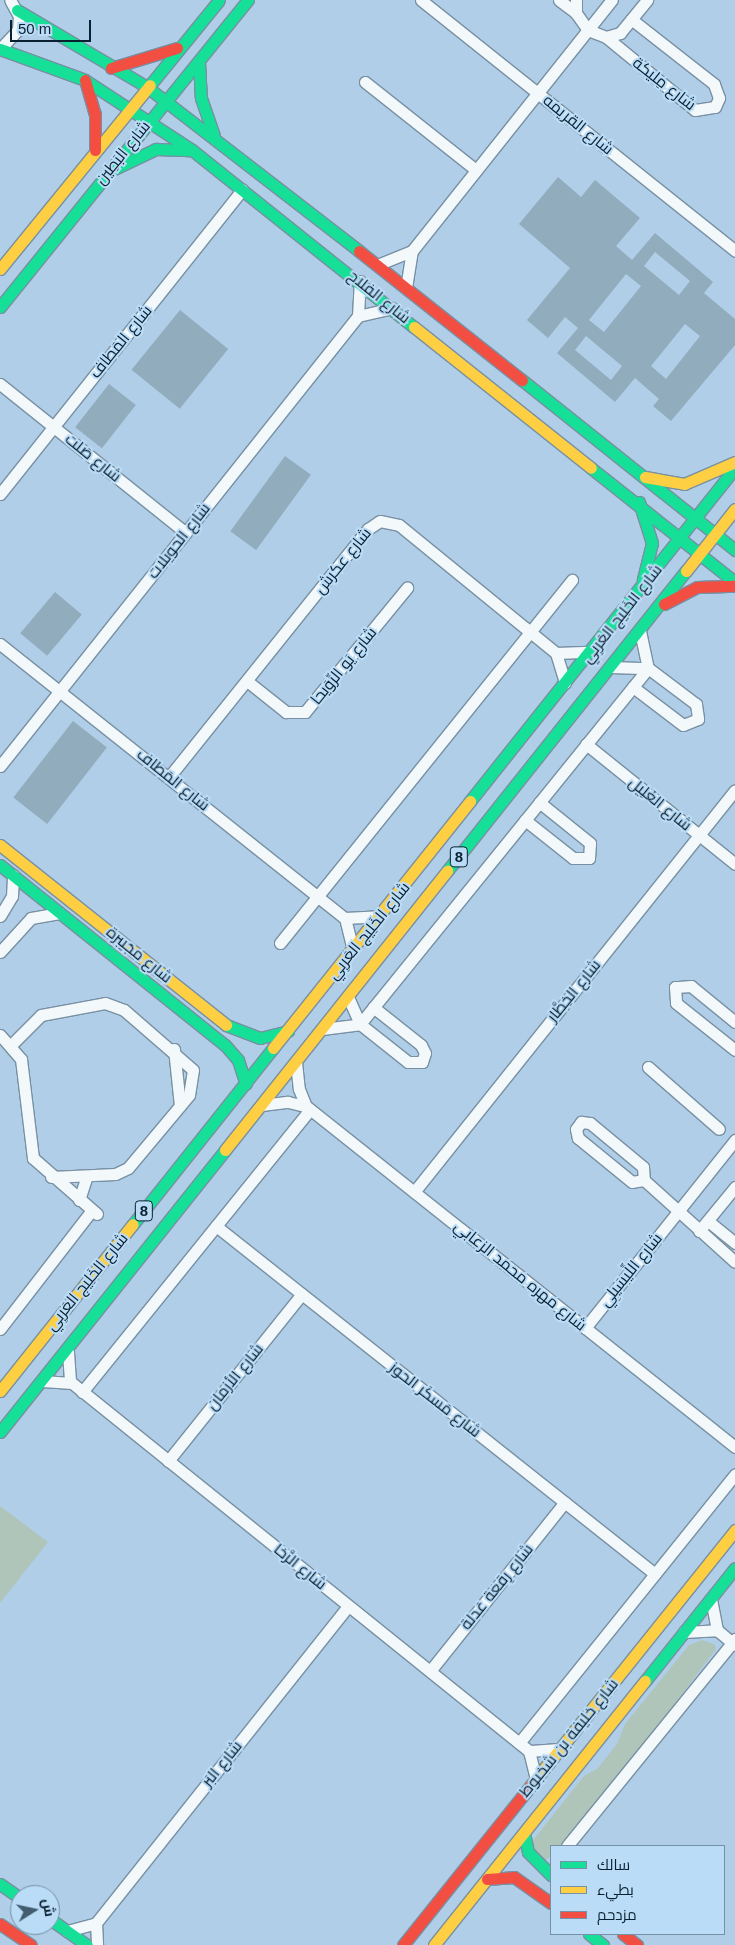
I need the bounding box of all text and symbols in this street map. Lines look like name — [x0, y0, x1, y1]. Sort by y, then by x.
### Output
scale bar — [12, 10, 94, 42]
text: 50 m — [18, 20, 51, 37]
street label: شارع مِليكة — [628, 53, 700, 115]
street label: شارع القريمه — [539, 91, 617, 159]
street label: شارع البَطِين — [91, 117, 155, 189]
street label: شارع الفلاح — [344, 266, 414, 328]
street label: شارع المَطاف — [86, 302, 156, 382]
street label: شارع صَلت — [61, 430, 125, 486]
street label: شارع الحويلات — [144, 499, 214, 583]
street label: شارع عكرش — [310, 524, 376, 598]
street label: شارع الخَلِيج العَربِي — [577, 561, 667, 667]
street label: شارع يَو الرِّوَيحا — [307, 623, 381, 709]
street label: شارع المَطاف — [133, 745, 213, 815]
street label: شارع الغَلِيل — [625, 773, 695, 835]
road number: 8 — [449, 844, 469, 870]
street label: شارع الخَلِيج العَربِي — [324, 878, 414, 984]
street label: شارع مجَيبرة — [102, 923, 176, 987]
street label: شارع الخِطَّار — [543, 956, 605, 1026]
road number: 8 — [134, 1198, 154, 1224]
street label: شارع مهره محمد الزعابي — [450, 1217, 590, 1335]
street label: شارع الخَلِيج العَربِي — [42, 1229, 132, 1335]
street label: شارع اللِّيسَيلِي — [596, 1229, 666, 1311]
street label: شارع الأزمان — [202, 1340, 268, 1414]
street label: شارع مَسكَر الحوز — [385, 1358, 485, 1442]
street label: شارع الرَّخا — [270, 1540, 330, 1594]
street label: شارع رِقعة عَدلة — [457, 1540, 537, 1634]
street label: شارع خليفة بن شخبوط — [515, 1675, 623, 1801]
street label: شارع البَر — [198, 1737, 246, 1791]
legend — [550, 1845, 725, 1935]
text: سالك — [597, 1856, 630, 1873]
text: بطيء — [597, 1881, 634, 1898]
north arrow — [10, 1885, 60, 1935]
text: ش — [39, 1897, 58, 1918]
text: مزدحم — [597, 1906, 637, 1923]

